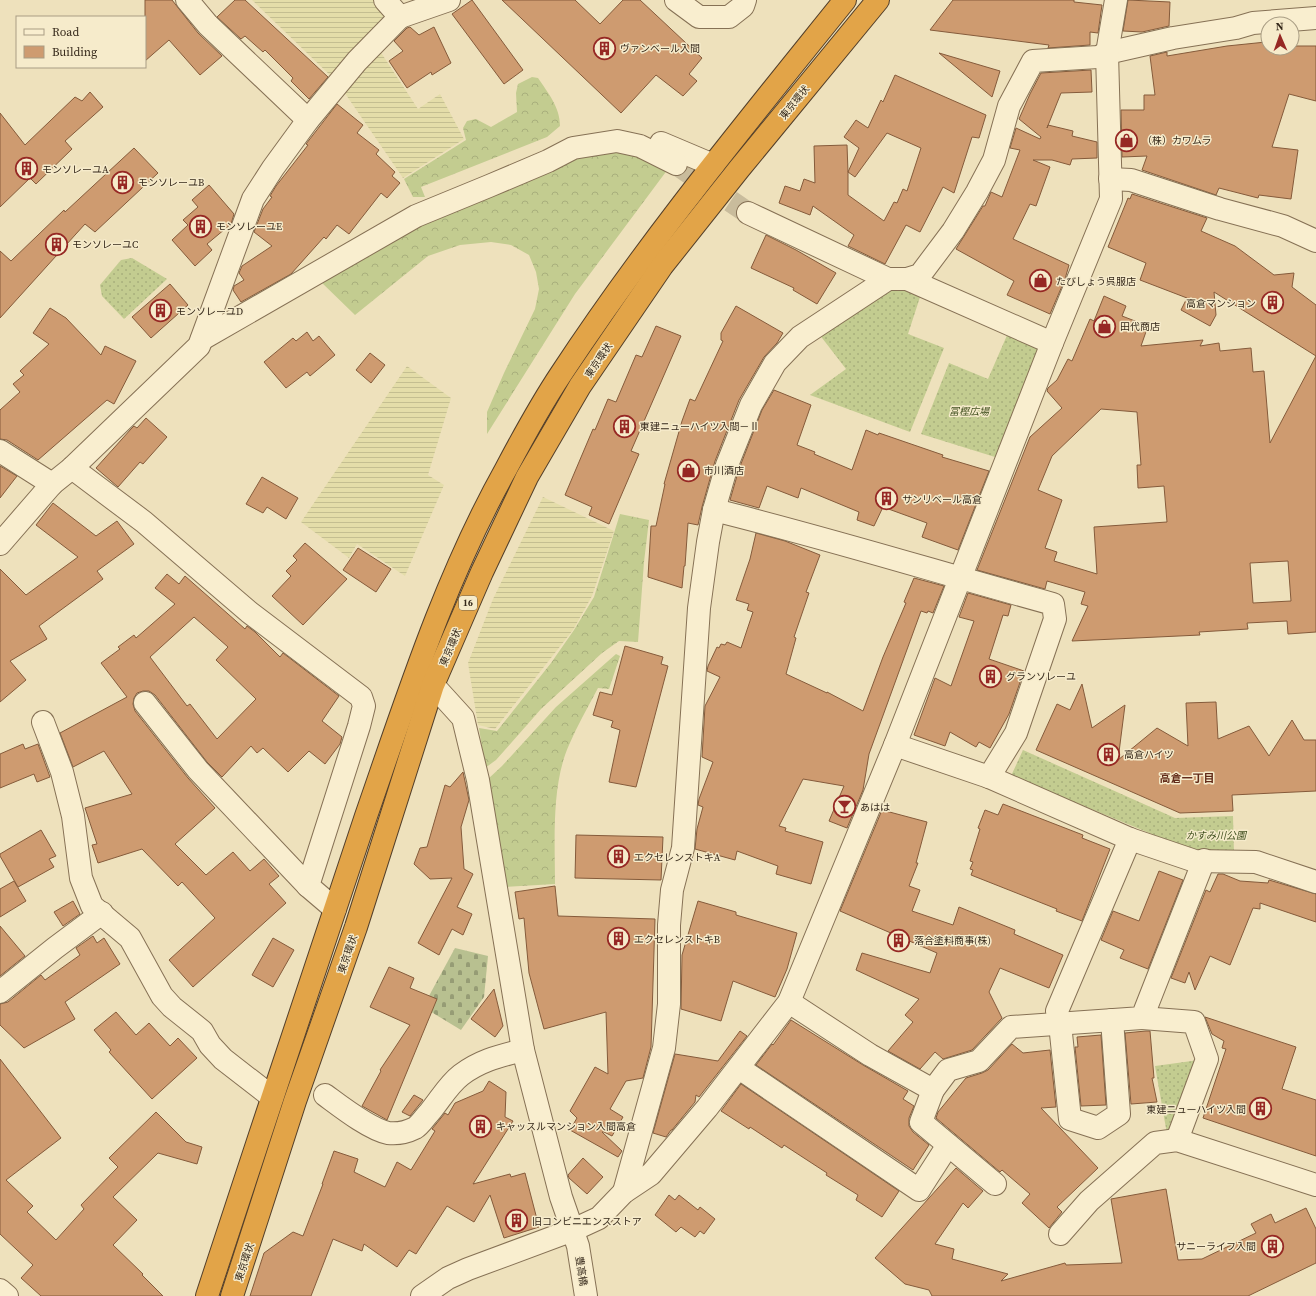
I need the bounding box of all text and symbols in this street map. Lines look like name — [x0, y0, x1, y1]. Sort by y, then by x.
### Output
legend — [16, 16, 146, 68]
north arrow — [1260, 16, 1300, 56]
text: N — [1275, 19, 1284, 34]
text: Road — [52, 24, 79, 40]
building icon: ヴァンベール入間 — [591, 35, 617, 61]
place label: ヴァンベール入間 — [620, 42, 700, 55]
text: Building — [52, 44, 97, 60]
street label: 東京環状 — [777, 83, 812, 122]
shop icon: （株）カワムラ — [1114, 127, 1140, 153]
place label: （株）カワムラ — [1142, 134, 1212, 147]
building icon: モンソレーユA — [13, 156, 39, 182]
place label: モンソレーユA — [42, 163, 109, 176]
building icon: モンソレーユB — [110, 169, 136, 195]
place label: モンソレーユB — [138, 176, 204, 189]
building icon: モンソレーユE — [188, 213, 214, 239]
place label: モンソレーユE — [216, 220, 282, 233]
building icon: モンソレーユC — [44, 231, 70, 257]
place label: モンソレーユC — [72, 238, 138, 251]
shop icon: たびしょう呉服店 — [1027, 268, 1053, 294]
place label: たびしょう呉服店 — [1056, 275, 1136, 288]
building icon: 高倉マンション — [1259, 290, 1285, 316]
place label: 高倉マンション — [1186, 297, 1256, 310]
building icon: モンソレーユD — [147, 298, 173, 324]
place label: モンソレーユD — [176, 305, 243, 318]
shop icon: 田代商店 — [1092, 313, 1118, 339]
place label: 田代商店 — [1120, 320, 1160, 333]
street label: 東京環状 — [582, 340, 615, 380]
park label: 冨樫広場 — [949, 405, 990, 418]
building icon: 東建ニューハイツ入間－Ⅱ — [612, 413, 638, 439]
place label: 東建ニューハイツ入間－Ⅱ — [640, 420, 760, 433]
shop icon: 市川酒店 — [676, 457, 702, 483]
place label: 市川酒店 — [704, 464, 744, 477]
building icon: サンリベール高倉 — [874, 486, 900, 512]
place label: サンリベール高倉 — [902, 493, 982, 506]
road number: 16 — [459, 596, 477, 610]
street label: 東京環状 — [437, 626, 464, 668]
building icon: グランソレーユ — [977, 663, 1003, 689]
place label: グランソレーユ — [1006, 670, 1076, 683]
building icon: 高倉ハイツ — [1096, 741, 1122, 767]
place label: 高倉ハイツ — [1124, 748, 1174, 761]
district label: 高倉一丁目 — [1160, 771, 1215, 786]
bar icon: あはは — [832, 794, 858, 820]
place label: あはは — [860, 801, 890, 814]
park label: かすみ川公園 — [1186, 829, 1248, 842]
building icon: エクセレンストキA — [606, 844, 632, 870]
place label: エクセレンストキA — [634, 851, 721, 864]
building icon: エクセレンストキB — [606, 926, 632, 952]
building icon: 落合塗料商事(株) — [885, 927, 911, 953]
street label: 東京環状 — [335, 933, 360, 975]
place label: エクセレンストキB — [634, 933, 720, 946]
place label: 落合塗料商事(株) — [914, 934, 991, 947]
building icon: 東建ニューハイツ入間 — [1248, 1096, 1274, 1122]
place label: 東建ニューハイツ入間 — [1146, 1103, 1246, 1116]
building icon: キャッスルマンション入間高倉 — [467, 1113, 493, 1139]
place label: キャッスルマンション入間高倉 — [496, 1120, 636, 1133]
building icon: 旧コンビニエンスストア — [504, 1208, 530, 1234]
place label: 旧コンビニエンスストア — [532, 1215, 642, 1228]
building icon: サニーライフ入間 — [1259, 1233, 1285, 1259]
place label: サニーライフ入間 — [1176, 1240, 1256, 1253]
street label: 東京環状 — [232, 1241, 257, 1283]
street label: 豊高橋 — [573, 1255, 590, 1287]

